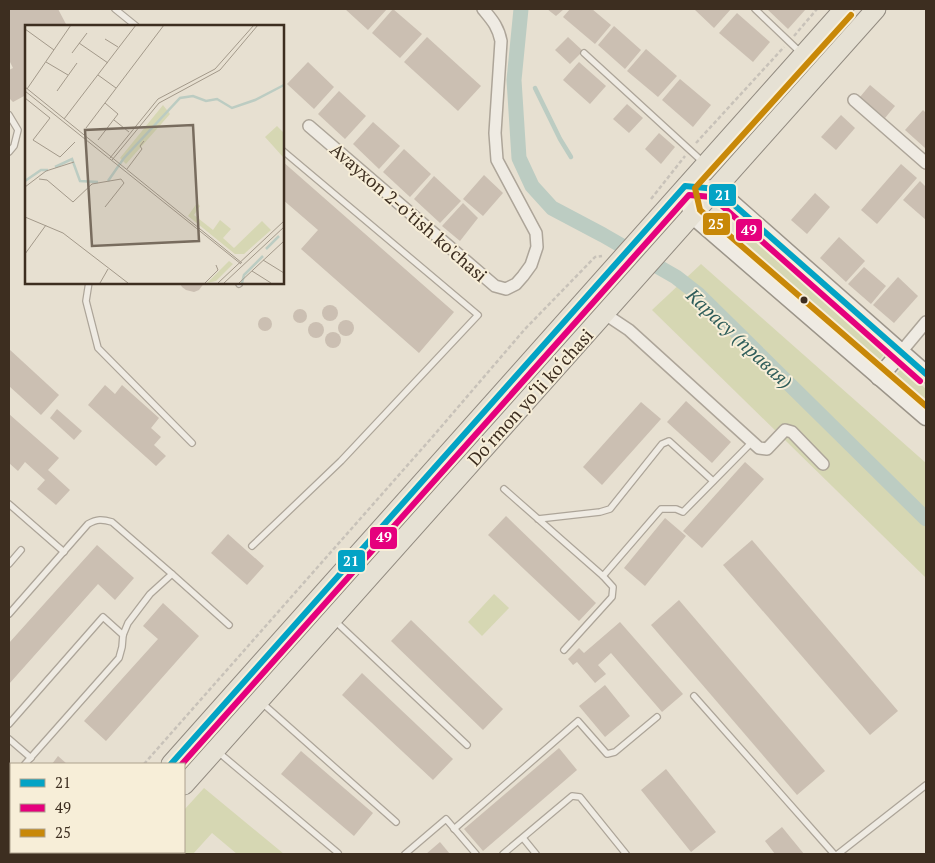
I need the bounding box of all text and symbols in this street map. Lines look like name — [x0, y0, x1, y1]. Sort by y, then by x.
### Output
inset map — [25, 25, 284, 284]
street label: Avayxon 2-o'tish ko'chasi — [325, 137, 493, 287]
line badge: 21 — [708, 183, 737, 207]
text: 21 — [715, 185, 731, 204]
line badge: 25 — [702, 212, 731, 236]
text: 25 — [708, 214, 724, 233]
line badge: 49 — [735, 218, 763, 242]
text: 49 — [741, 220, 757, 239]
water label: Карасу (правая) — [681, 282, 798, 394]
unlabelled marker — [799, 295, 809, 305]
street label: Do‘rmon yo‘li ko‘chasi — [462, 323, 598, 471]
line badge: 49 — [369, 526, 398, 550]
text: 49 — [376, 527, 392, 546]
line badge: 21 — [337, 549, 366, 573]
text: 21 — [343, 551, 359, 570]
legend — [10, 763, 185, 853]
text: 21 — [55, 772, 71, 792]
text: 49 — [55, 797, 71, 817]
text: 25 — [55, 822, 71, 842]

